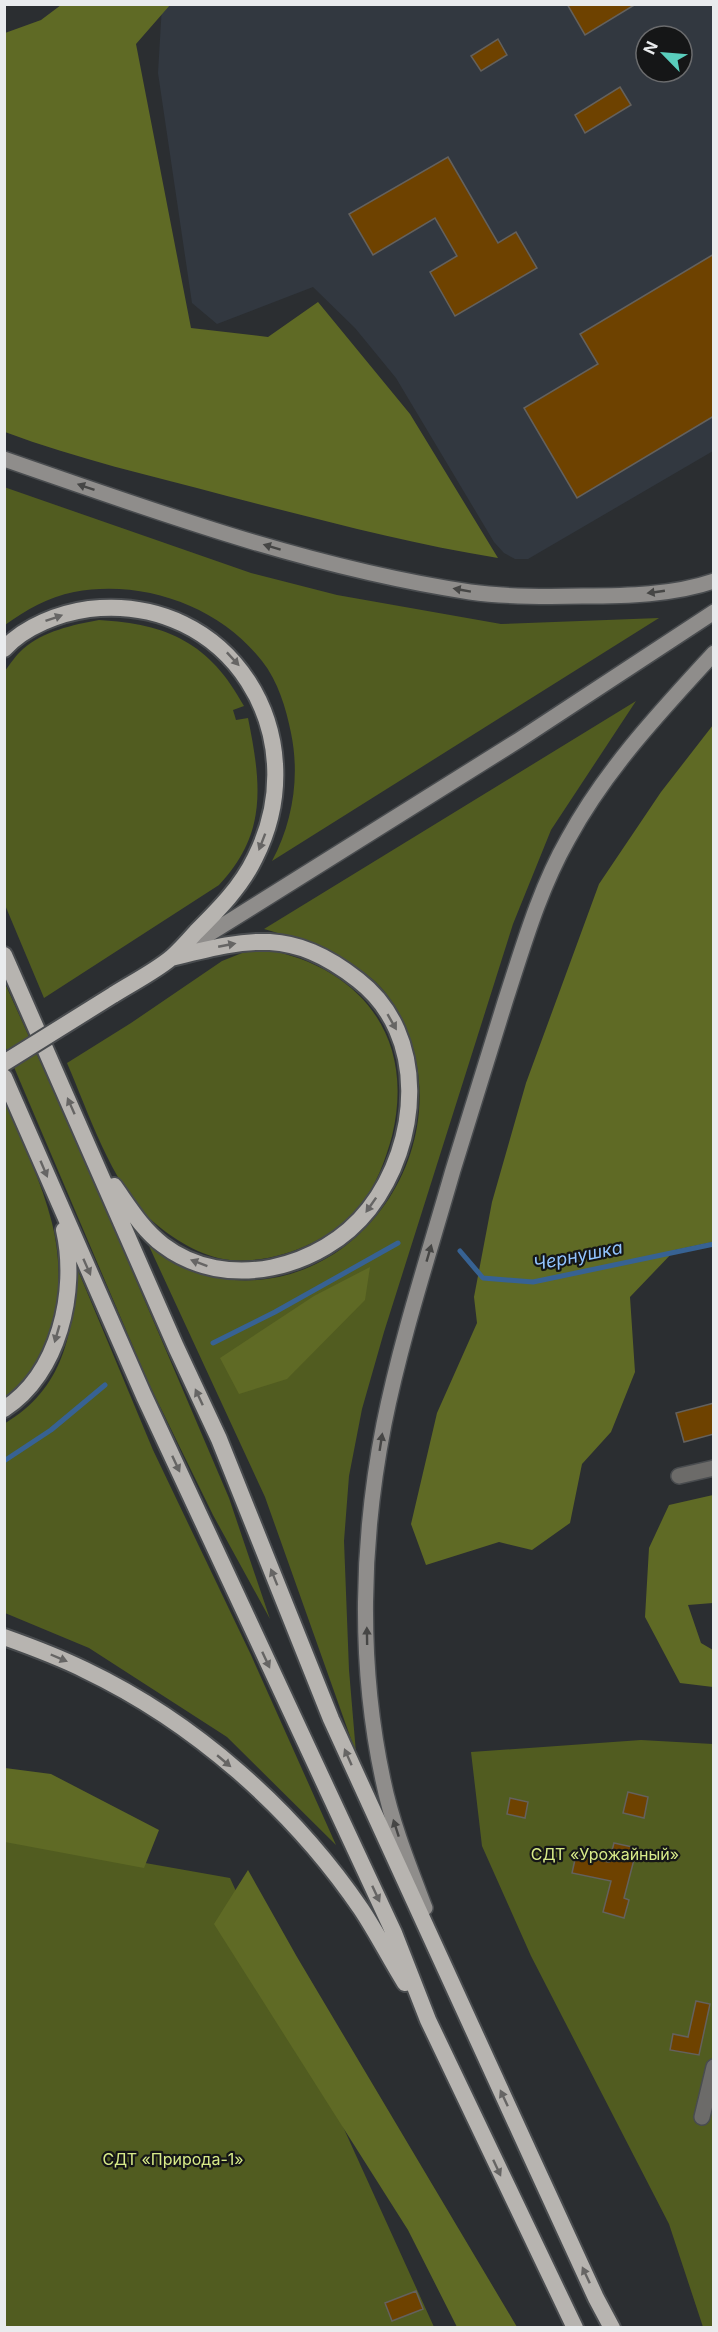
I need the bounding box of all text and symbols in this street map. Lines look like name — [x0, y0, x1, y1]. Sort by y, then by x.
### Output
north arrow — [634, 24, 694, 84]
text: N — [639, 38, 662, 57]
one-way arrow — [77, 482, 95, 492]
one-way arrow — [263, 542, 281, 551]
one-way arrow — [452, 585, 471, 594]
one-way arrow — [647, 588, 666, 597]
one-way arrow — [45, 613, 63, 623]
one-way arrow — [226, 652, 240, 667]
one-way arrow — [256, 834, 266, 852]
one-way arrow — [218, 940, 237, 949]
one-way arrow — [387, 1014, 398, 1030]
one-way arrow — [66, 1097, 75, 1114]
one-way arrow — [39, 1161, 49, 1179]
one-way arrow — [365, 1196, 377, 1212]
water label: Чернушка — [532, 1237, 624, 1274]
one-way arrow — [425, 1244, 434, 1262]
one-way arrow — [83, 1258, 92, 1276]
one-way arrow — [189, 1258, 207, 1268]
one-way arrow — [52, 1325, 61, 1343]
one-way arrow — [195, 1388, 204, 1405]
one-way arrow — [377, 1432, 386, 1451]
one-way arrow — [171, 1455, 180, 1472]
one-way arrow — [269, 1567, 279, 1585]
one-way arrow — [362, 1627, 371, 1646]
one-way arrow — [262, 1652, 271, 1669]
one-way arrow — [50, 1654, 68, 1664]
one-way arrow — [343, 1747, 353, 1765]
one-way arrow — [216, 1754, 231, 1767]
one-way arrow — [391, 1819, 400, 1837]
park label: СДТ «Урожайный» — [531, 1844, 679, 1864]
one-way arrow — [371, 1885, 380, 1902]
one-way arrow — [499, 2090, 508, 2107]
park label: СДТ «Природа-1» — [102, 2149, 244, 2169]
one-way arrow — [493, 2159, 502, 2176]
one-way arrow — [581, 2267, 590, 2284]

